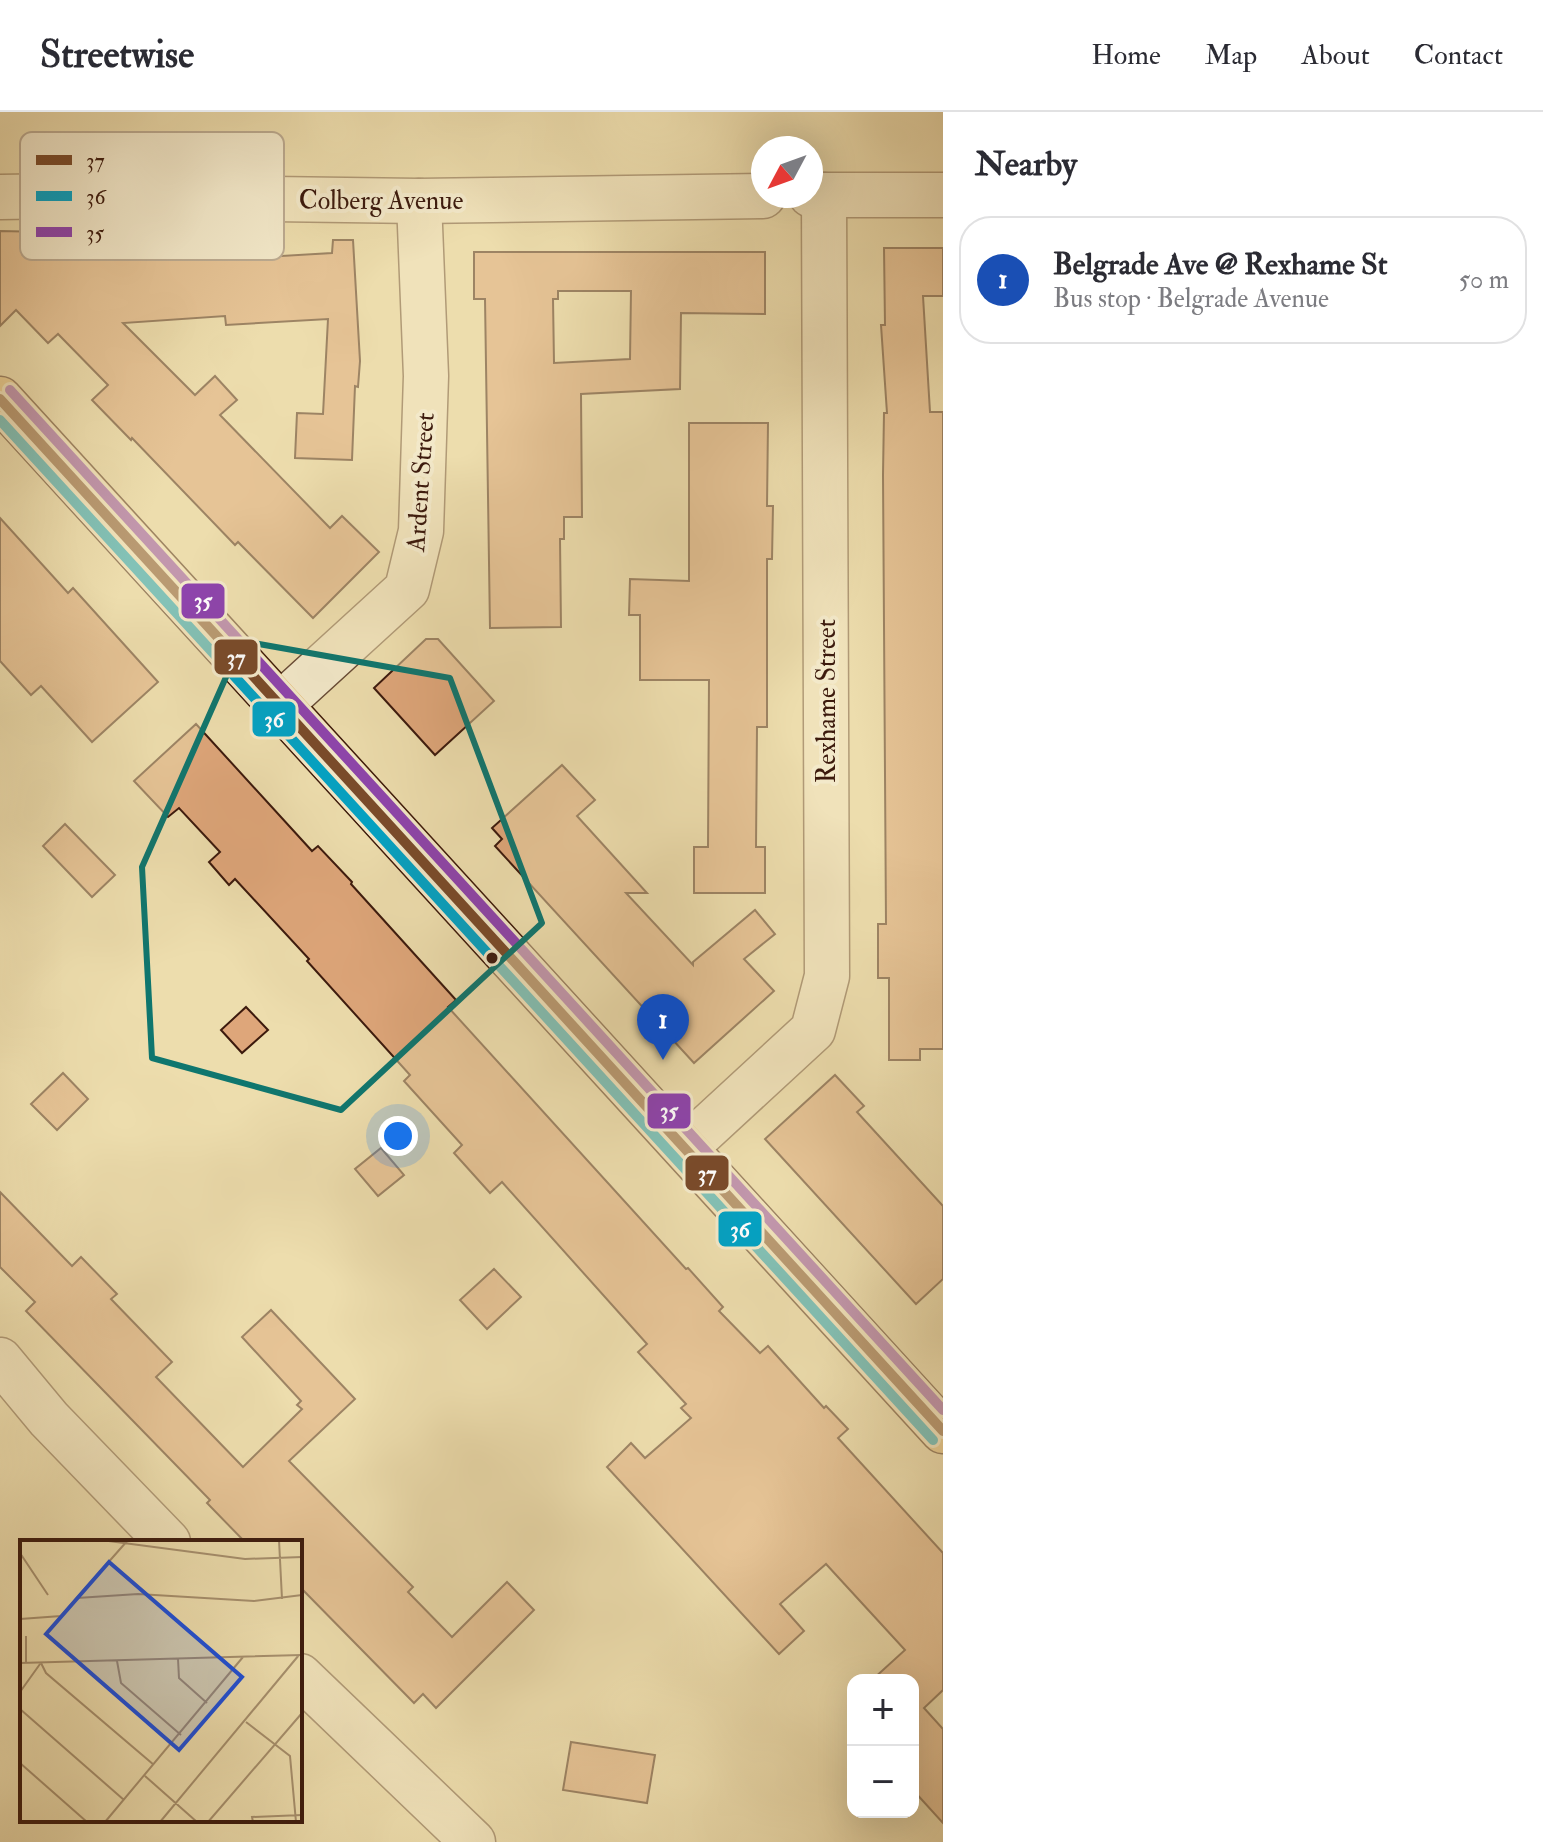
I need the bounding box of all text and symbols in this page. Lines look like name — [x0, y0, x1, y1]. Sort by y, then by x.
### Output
text: Streetwise — [40, 31, 194, 79]
text: Home — [1091, 38, 1161, 73]
text: Map — [1205, 38, 1257, 73]
text: About — [1301, 38, 1370, 73]
text: Contact — [1414, 38, 1503, 73]
legend — [20, 132, 284, 260]
north arrow — [751, 136, 823, 208]
text: Nearby — [975, 143, 1077, 186]
text: 37 — [86, 147, 105, 175]
text: 36 — [86, 183, 107, 211]
street label: Colberg Avenue — [299, 185, 463, 217]
text: 35 — [86, 219, 104, 247]
text: Belgrade Ave @ Rexhame St — [1053, 246, 1388, 283]
text: 1 — [998, 264, 1008, 296]
text: 50 m — [1459, 264, 1509, 296]
text: Bus stop · Belgrade Avenue — [1053, 283, 1329, 315]
street label: Ardent Street — [400, 411, 442, 554]
line badge: 35 — [180, 582, 226, 620]
text: 35 — [194, 587, 212, 615]
street label: Rexhame Street — [811, 619, 843, 783]
line badge: 37 — [213, 638, 259, 676]
text: 37 — [227, 644, 246, 672]
line badge: 36 — [251, 700, 297, 738]
text: 36 — [264, 706, 286, 734]
unlabelled marker — [484, 950, 500, 966]
pin: 1 — [637, 994, 689, 1060]
line badge: 35 — [646, 1092, 692, 1130]
text: 35 — [660, 1097, 678, 1125]
your location — [378, 1116, 418, 1156]
line badge: 37 — [684, 1154, 730, 1192]
text: 37 — [698, 1160, 717, 1188]
line badge: 36 — [717, 1210, 763, 1248]
text: 36 — [730, 1216, 752, 1244]
inset map — [20, 1540, 302, 1822]
map controls — [847, 1674, 919, 1818]
button: + — [847, 1674, 919, 1746]
button: − — [847, 1746, 919, 1818]

